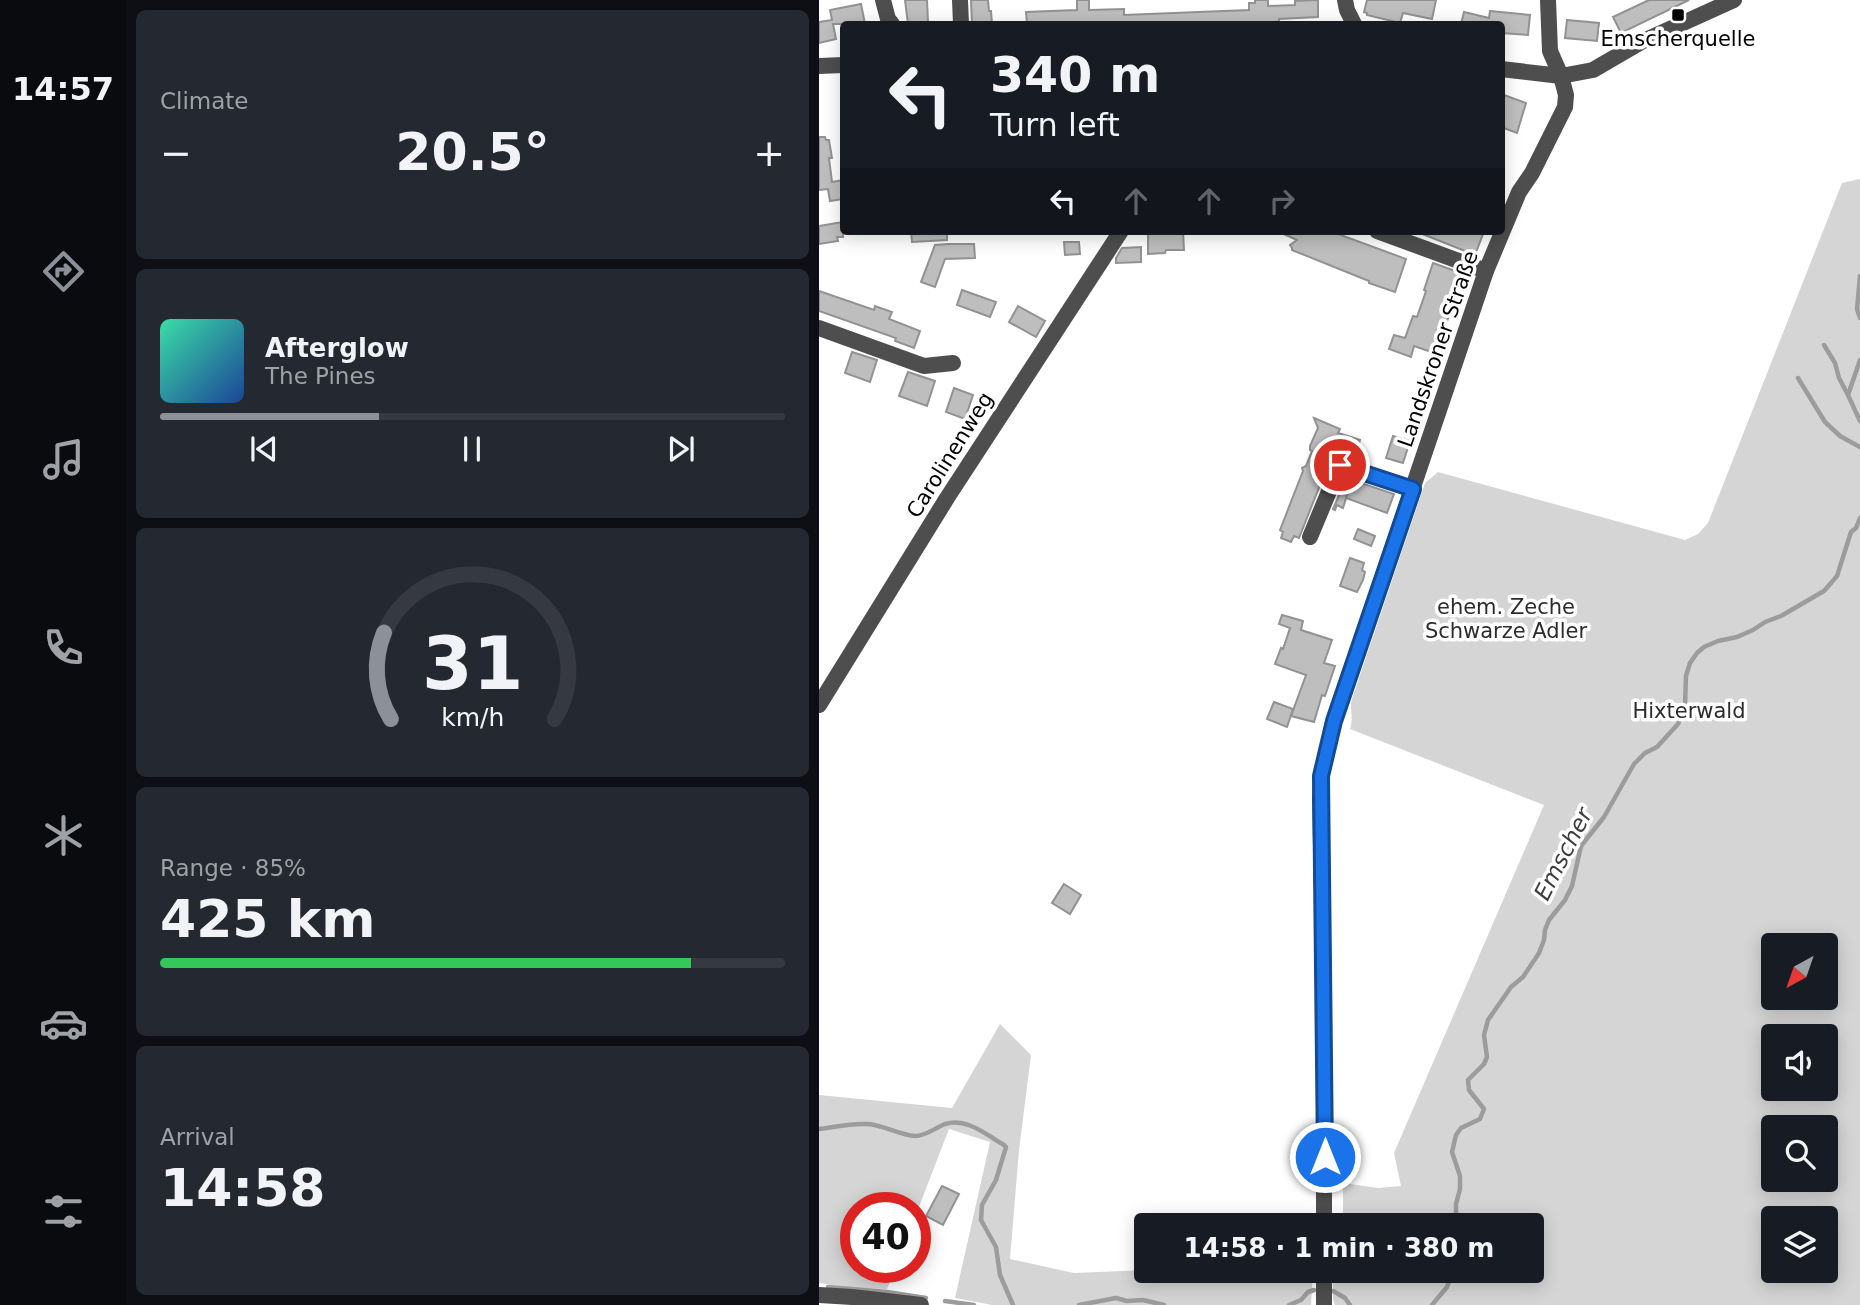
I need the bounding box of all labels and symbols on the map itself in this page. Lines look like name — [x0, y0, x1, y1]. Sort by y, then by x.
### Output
marker: Emscherquelle — [1670, 7, 1686, 23]
place label: Emscherquelle — [1601, 27, 1755, 51]
street label: Landskroner Straße — [1393, 248, 1483, 450]
street label: Carolinenweg — [902, 388, 998, 522]
pin — [1310, 435, 1370, 495]
park label: ehem. Zeche Schwarze Adler — [1425, 595, 1587, 643]
park label: Hixterwald — [1632, 699, 1746, 723]
water label: Emscher — [1529, 802, 1598, 904]
north arrow — [1761, 933, 1837, 1010]
position arrow — [1288, 1120, 1362, 1194]
speed limit sign: 40 — [840, 1192, 931, 1283]

